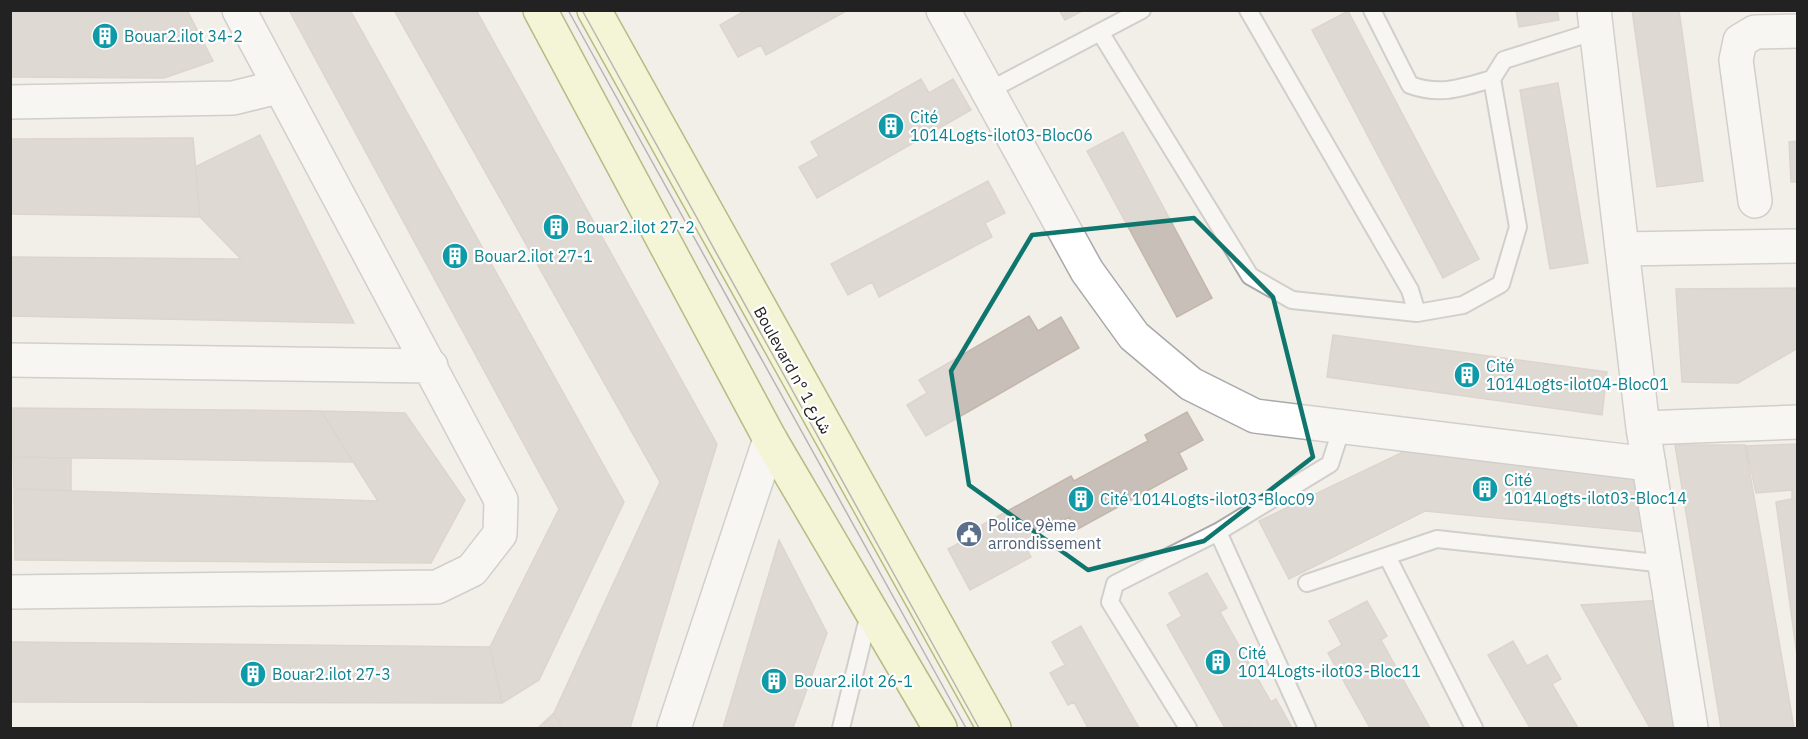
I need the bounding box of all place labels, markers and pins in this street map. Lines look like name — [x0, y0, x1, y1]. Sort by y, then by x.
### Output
building icon: Bouar2.ilot 34-2 — [90, 21, 120, 51]
place label: Bouar2.ilot 34-2 — [124, 26, 243, 46]
place label: Cité 1014Logts-ilot03-Bloc06 — [910, 107, 1093, 145]
building icon: Cité 1014Logts-ilot03-Bloc06 — [876, 111, 906, 141]
building icon: Bouar2.ilot 27-2 — [541, 212, 571, 242]
place label: Bouar2.ilot 27-2 — [576, 217, 695, 237]
building icon: Bouar2.ilot 27-1 — [440, 241, 470, 271]
place label: Bouar2.ilot 27-1 — [474, 246, 593, 266]
place label: Cité 1014Logts-ilot04-Bloc01 — [1486, 356, 1669, 394]
building icon: Cité 1014Logts-ilot04-Bloc01 — [1452, 360, 1482, 390]
place label: Cité 1014Logts-ilot03-Bloc14 — [1504, 470, 1687, 508]
building icon: Cité 1014Logts-ilot03-Bloc14 — [1470, 474, 1500, 504]
building icon: Cité 1014Logts-ilot03-Bloc09 — [1066, 484, 1096, 514]
place label: Cité 1014Logts-ilot03-Bloc09 — [1100, 489, 1315, 509]
place label: Police 9ème arrondissement — [988, 515, 1101, 553]
public building icon: Police 9ème arrondissement — [954, 519, 984, 549]
place label: Cité 1014Logts-ilot03-Bloc11 — [1238, 643, 1421, 681]
building icon: Cité 1014Logts-ilot03-Bloc11 — [1203, 647, 1233, 677]
building icon: Bouar2.ilot 27-3 — [238, 659, 268, 689]
place label: Bouar2.ilot 27-3 — [272, 664, 391, 684]
building icon: Bouar2.ilot 26-1 — [759, 666, 789, 696]
place label: Bouar2.ilot 26-1 — [794, 671, 913, 691]

